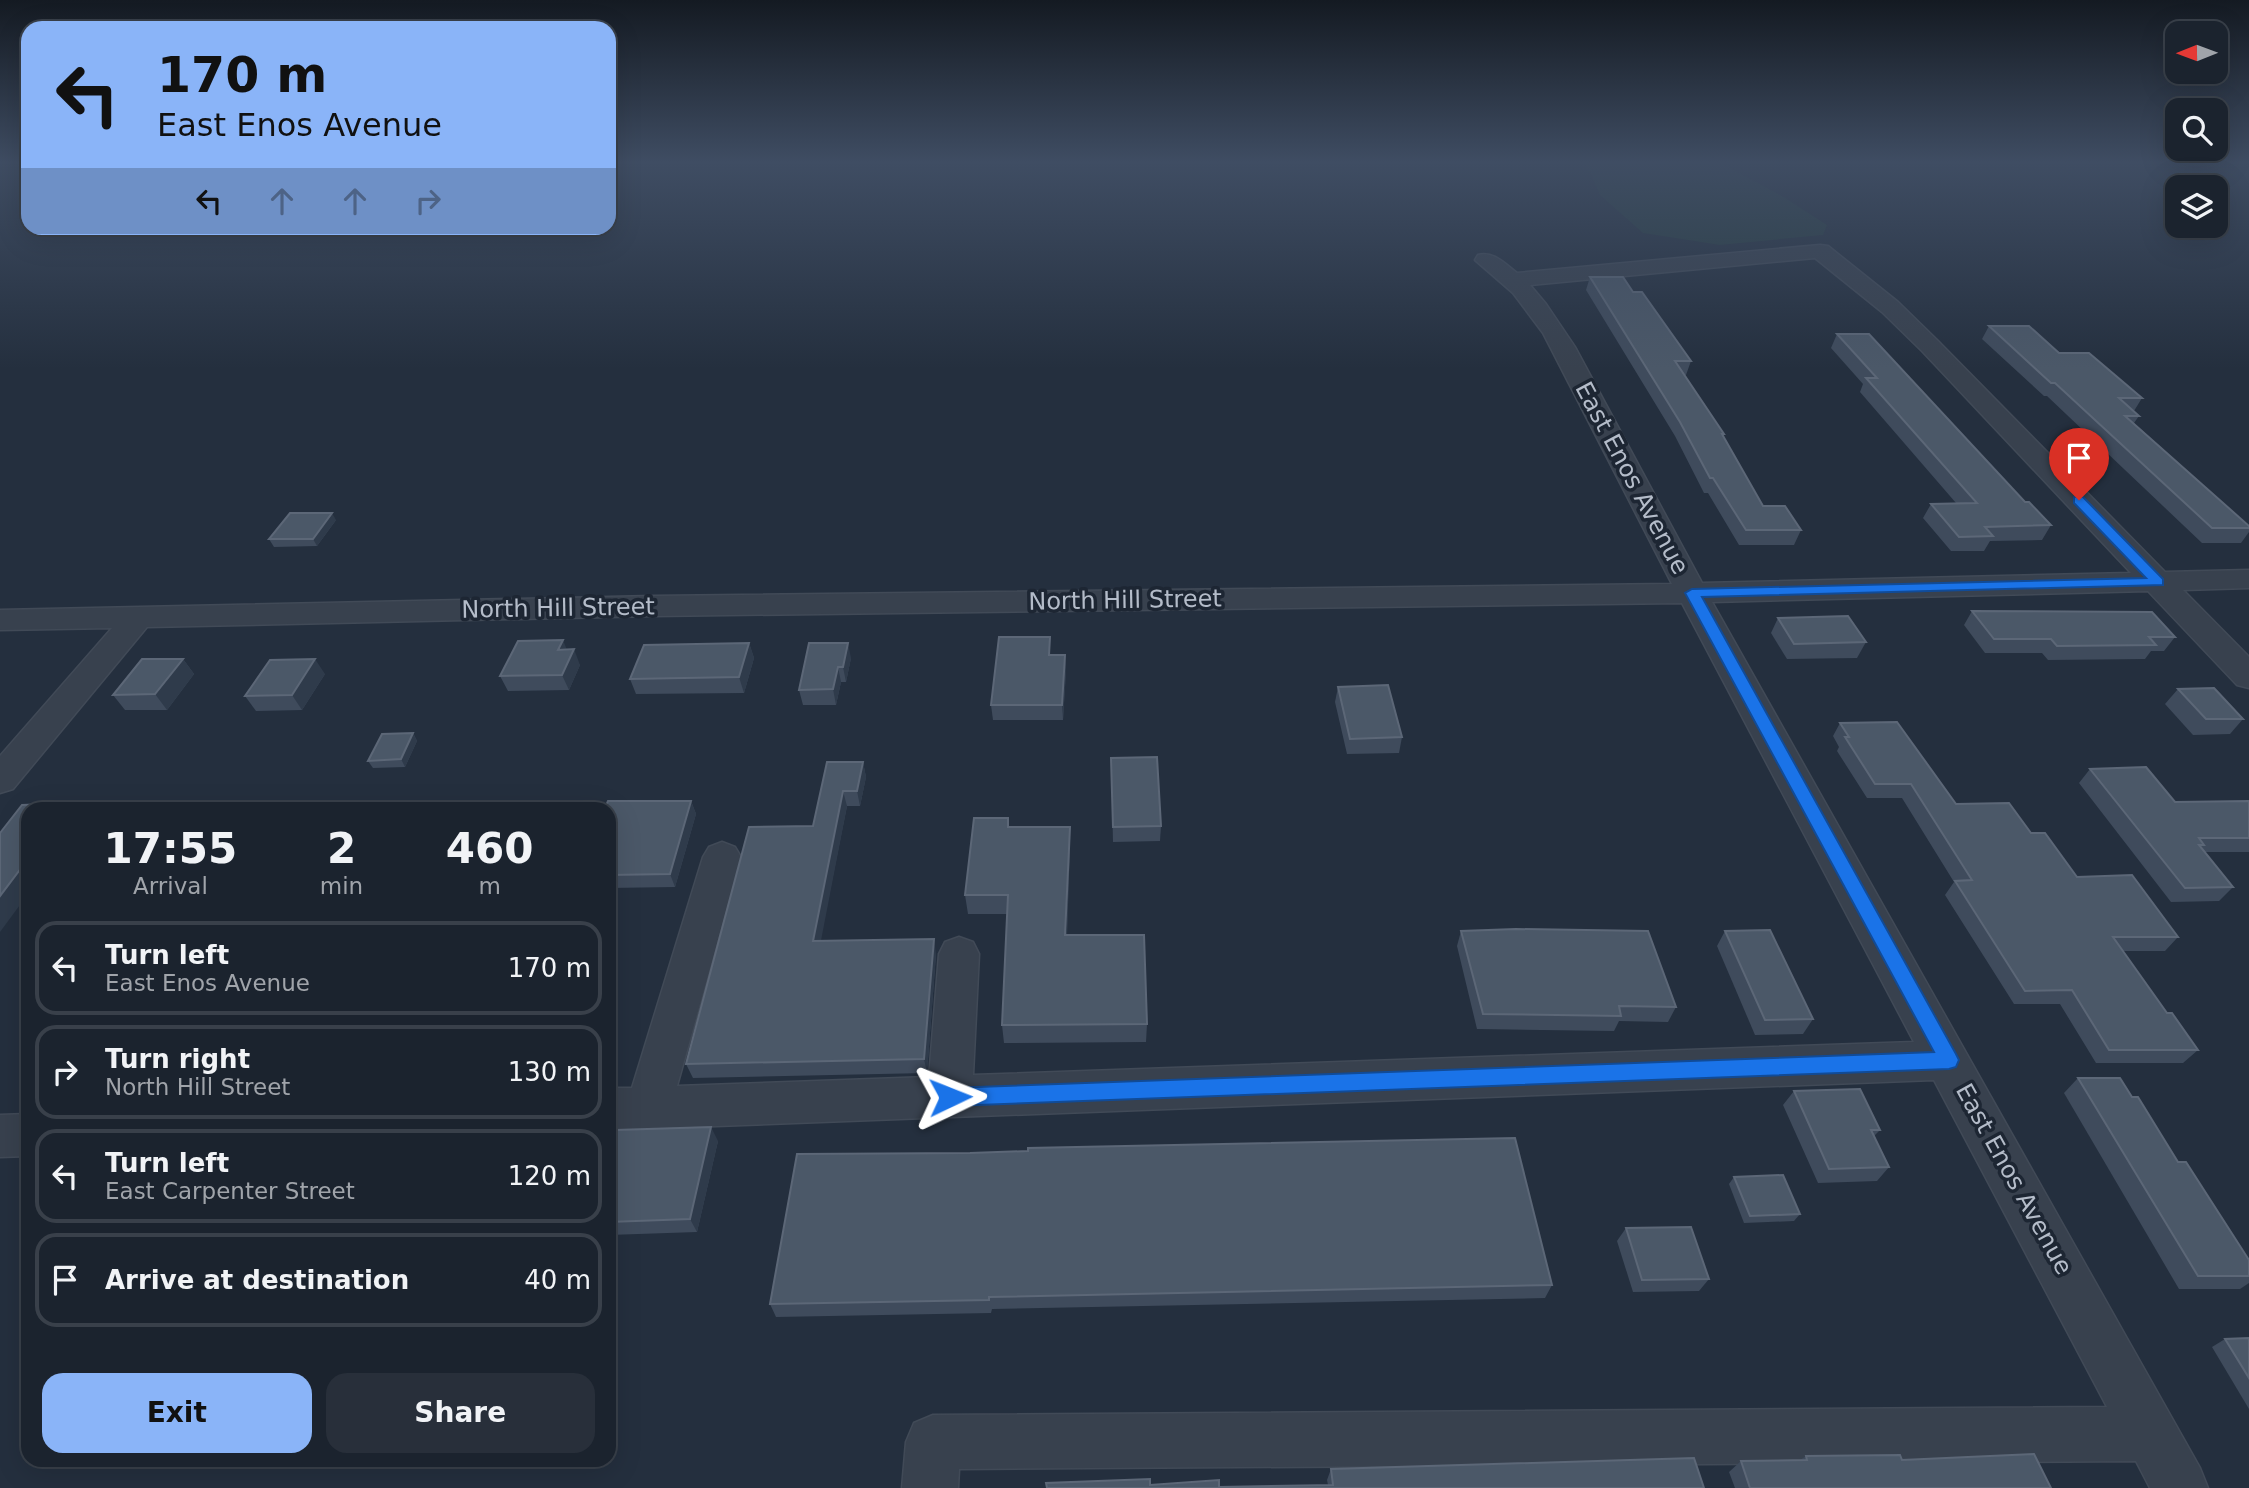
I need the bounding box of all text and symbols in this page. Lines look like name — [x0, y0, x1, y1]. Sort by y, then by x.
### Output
north arrow — [2165, 21, 2228, 84]
map controls — [2165, 21, 2228, 238]
text: 170 m — [157, 47, 327, 104]
icon: left — [42, 49, 133, 140]
button: search — [2165, 98, 2228, 161]
text: East Enos Avenue — [157, 106, 442, 144]
button: layers — [2165, 175, 2228, 238]
icon: left — [190, 182, 228, 220]
icon: ahead — [263, 182, 301, 220]
icon: ahead — [336, 182, 374, 220]
icon: right — [409, 182, 447, 220]
street label: East Enos Avenue — [1569, 377, 1695, 579]
pin — [2049, 428, 2109, 500]
icon: arrive — [2060, 439, 2098, 477]
street label: North Hill Street — [1028, 584, 1222, 616]
street label: North Hill Street — [461, 592, 655, 624]
text: 17:55 — [104, 824, 237, 873]
text: 2 — [327, 824, 356, 873]
text: 460 — [446, 824, 533, 873]
text: Arrival — [133, 873, 208, 899]
text: min — [320, 873, 363, 899]
text: m — [478, 873, 501, 899]
text: Turn left — [105, 940, 229, 970]
icon: left — [46, 949, 84, 987]
text: 170 m — [508, 953, 591, 983]
text: East Enos Avenue — [105, 970, 310, 996]
text: Turn right — [105, 1044, 250, 1074]
icon: right — [46, 1053, 84, 1091]
text: 130 m — [508, 1057, 591, 1087]
position arrow — [913, 1060, 987, 1134]
text: North Hill Street — [105, 1074, 290, 1100]
street label: East Enos Avenue — [1950, 1079, 2078, 1279]
text: Turn left — [105, 1148, 229, 1178]
icon: left — [46, 1157, 84, 1195]
text: 120 m — [508, 1161, 591, 1191]
text: East Carpenter Street — [105, 1178, 355, 1204]
icon: arrive — [46, 1261, 84, 1299]
text: Arrive at destination — [105, 1265, 409, 1295]
text: 40 m — [524, 1265, 591, 1295]
button: Exit — [42, 1373, 312, 1453]
button: Share — [326, 1373, 595, 1453]

